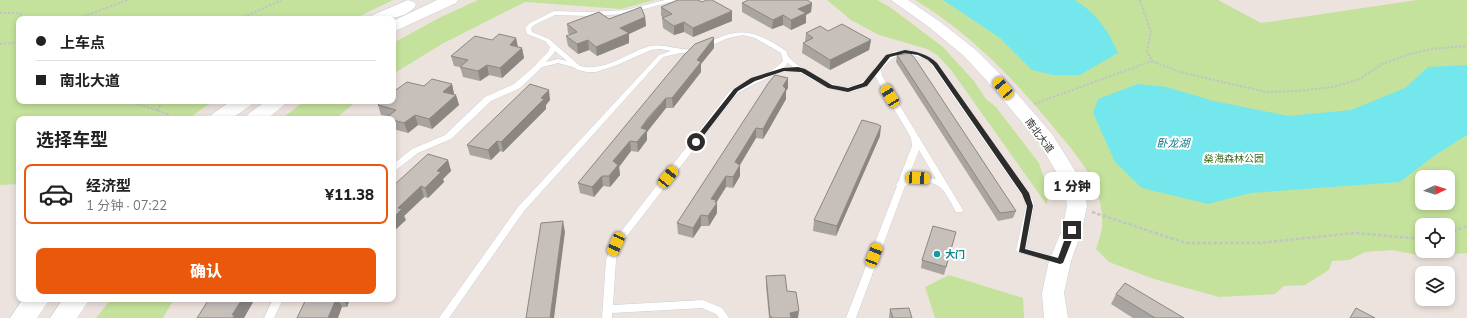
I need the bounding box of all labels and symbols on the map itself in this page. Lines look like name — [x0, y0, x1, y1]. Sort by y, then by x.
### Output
car — [991, 75, 1015, 101]
car — [879, 83, 901, 109]
street label: 南北大道 — [1022, 115, 1057, 155]
route start — [687, 133, 705, 151]
water label: 卧龙湖 — [1157, 136, 1191, 150]
park label: 燊海森林公园 — [1204, 152, 1264, 165]
car — [656, 164, 680, 190]
north arrow — [1415, 170, 1455, 210]
car — [906, 171, 930, 185]
callout: 1 分钟 — [1044, 172, 1100, 200]
route end — [1063, 221, 1081, 239]
car — [606, 231, 626, 257]
car — [864, 242, 884, 268]
place label: 大门 — [945, 248, 965, 261]
marker: 大门 — [932, 249, 942, 259]

